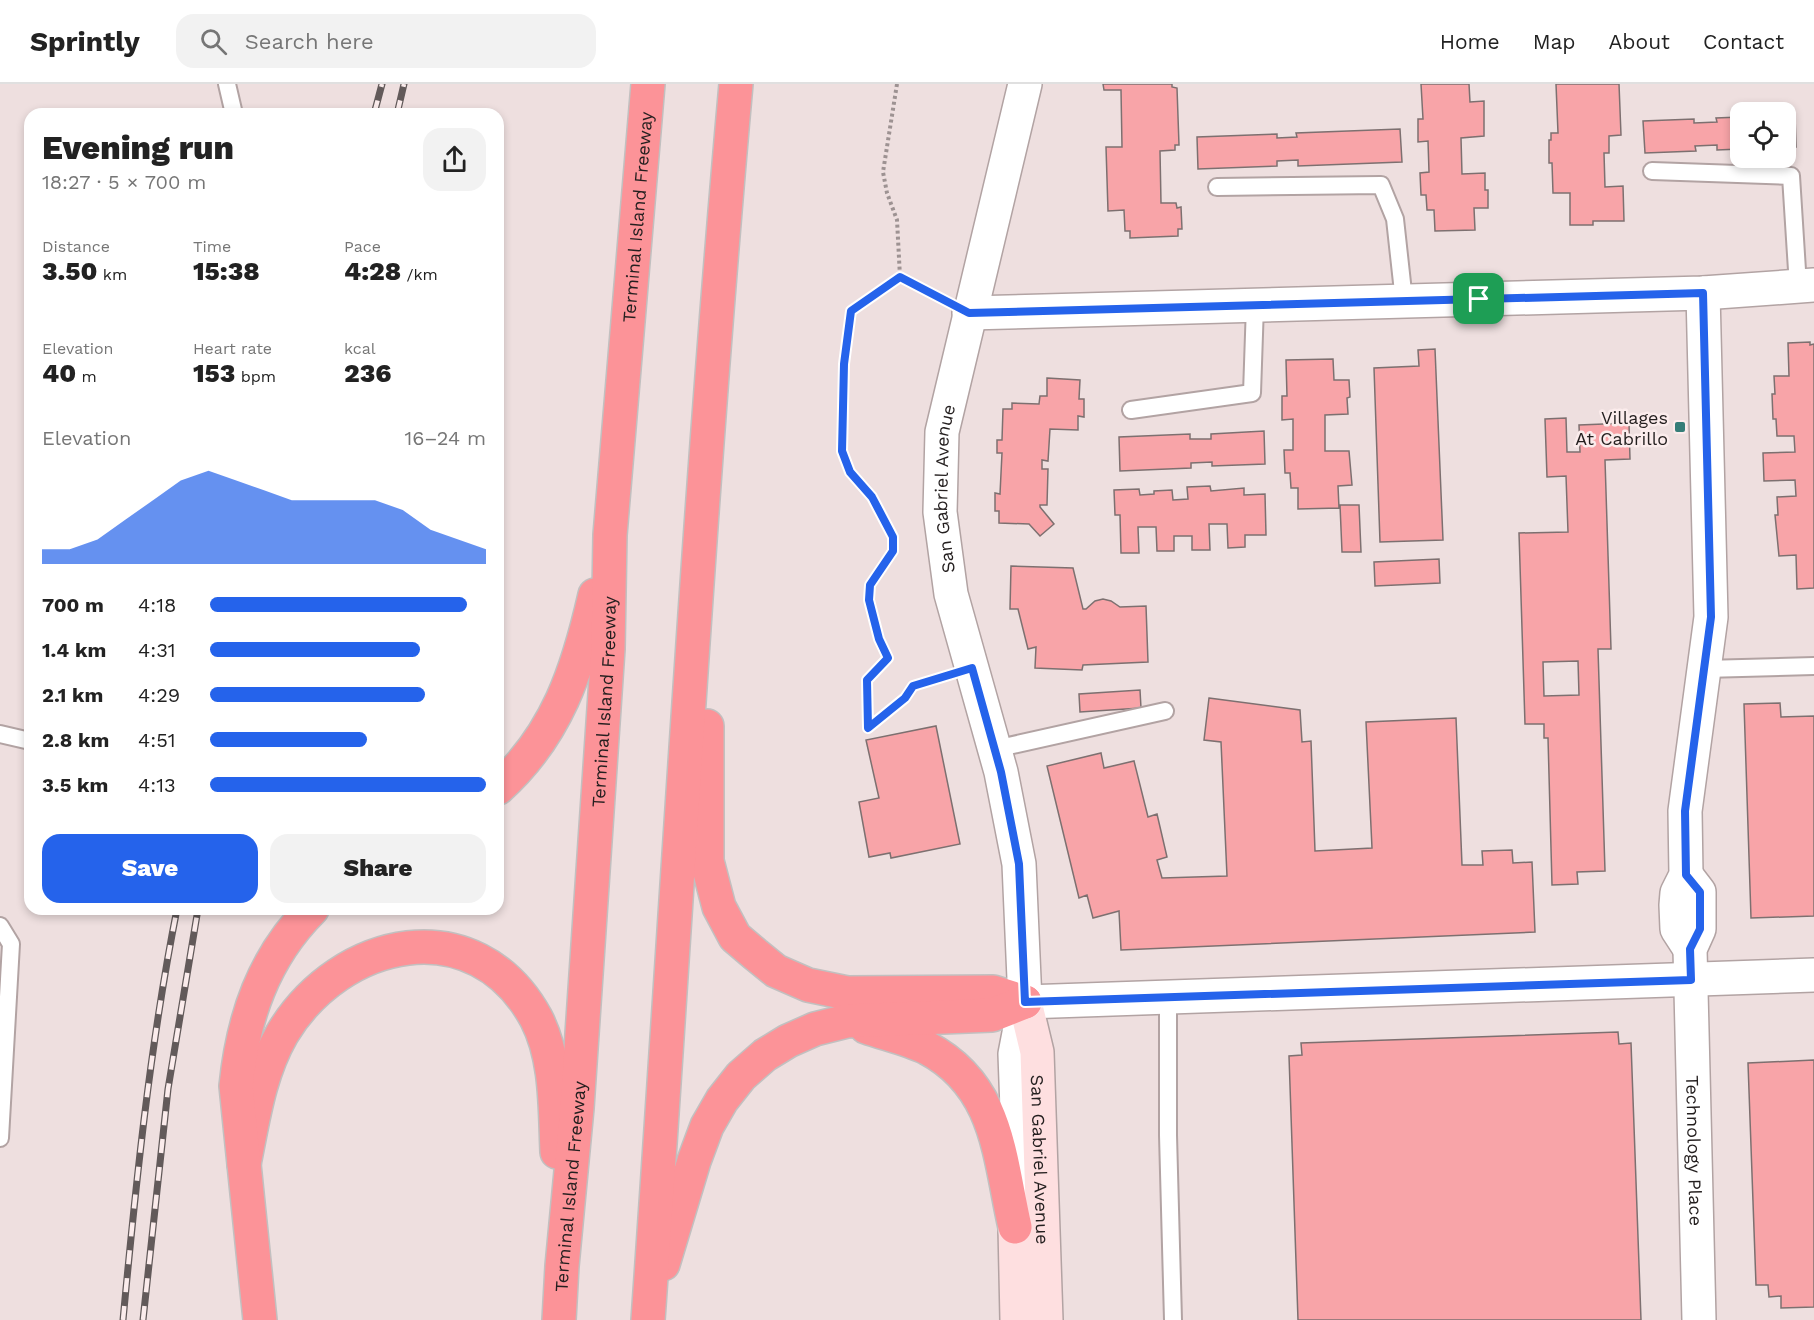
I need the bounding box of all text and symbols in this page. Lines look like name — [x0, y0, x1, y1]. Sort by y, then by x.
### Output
search box — [176, 14, 596, 68]
text: Sprintly — [30, 25, 140, 58]
icon: search — [197, 25, 230, 58]
text: Search here — [245, 29, 374, 54]
text: Home — [1440, 29, 1500, 54]
text: Map — [1533, 29, 1576, 54]
text: About — [1609, 29, 1670, 54]
text: Contact — [1703, 29, 1784, 54]
map controls — [1730, 102, 1796, 168]
button: locate — [1730, 102, 1796, 168]
street label: Terminal Island Freeway — [617, 110, 656, 323]
text: Evening run — [42, 128, 234, 167]
button: share — [423, 128, 486, 191]
text: 18:27 · 5 × 700 m — [42, 170, 206, 194]
text: Distance — [42, 237, 110, 256]
text: Time — [193, 237, 231, 256]
text: Pace — [344, 237, 381, 256]
text: 3.50 — [42, 256, 97, 286]
text: 15:38 — [193, 256, 260, 286]
text: 4:28 — [344, 256, 401, 286]
text: km — [97, 265, 127, 284]
text: /km — [401, 265, 438, 284]
pin — [1453, 273, 1504, 324]
icon: arrive — [1462, 282, 1495, 315]
text: Elevation — [42, 339, 113, 358]
text: Heart rate — [193, 339, 272, 358]
text: kcal — [344, 339, 376, 358]
text: 40 — [42, 358, 76, 388]
text: 153 — [193, 358, 235, 388]
text: 236 — [344, 358, 391, 388]
text: m — [76, 367, 97, 386]
text: bpm — [235, 367, 276, 386]
street label: San Gabriel Avenue — [930, 402, 959, 574]
place label: Villages At Cabrillo — [1575, 407, 1668, 449]
marker: Villages At Cabrillo — [1673, 420, 1687, 434]
text: Elevation — [42, 426, 131, 450]
text: 16–24 m — [404, 426, 486, 450]
text: 700 m — [42, 593, 104, 617]
text: 4:18 — [138, 593, 176, 617]
street label: Terminal Island Freeway — [587, 595, 619, 808]
text: 1.4 km — [42, 638, 106, 662]
text: 4:31 — [138, 638, 176, 662]
text: 2.1 km — [42, 683, 103, 707]
text: 4:29 — [138, 683, 180, 707]
text: 2.8 km — [42, 728, 109, 752]
text: 4:51 — [138, 728, 176, 752]
text: 3.5 km — [42, 773, 108, 797]
text: 4:13 — [138, 773, 176, 797]
button: Save — [42, 834, 258, 903]
button: Share — [270, 834, 486, 903]
street label: San Gabriel Avenue — [1027, 1074, 1054, 1245]
street label: Technology Place — [1683, 1075, 1707, 1226]
street label: Terminal Island Freeway — [550, 1080, 589, 1292]

